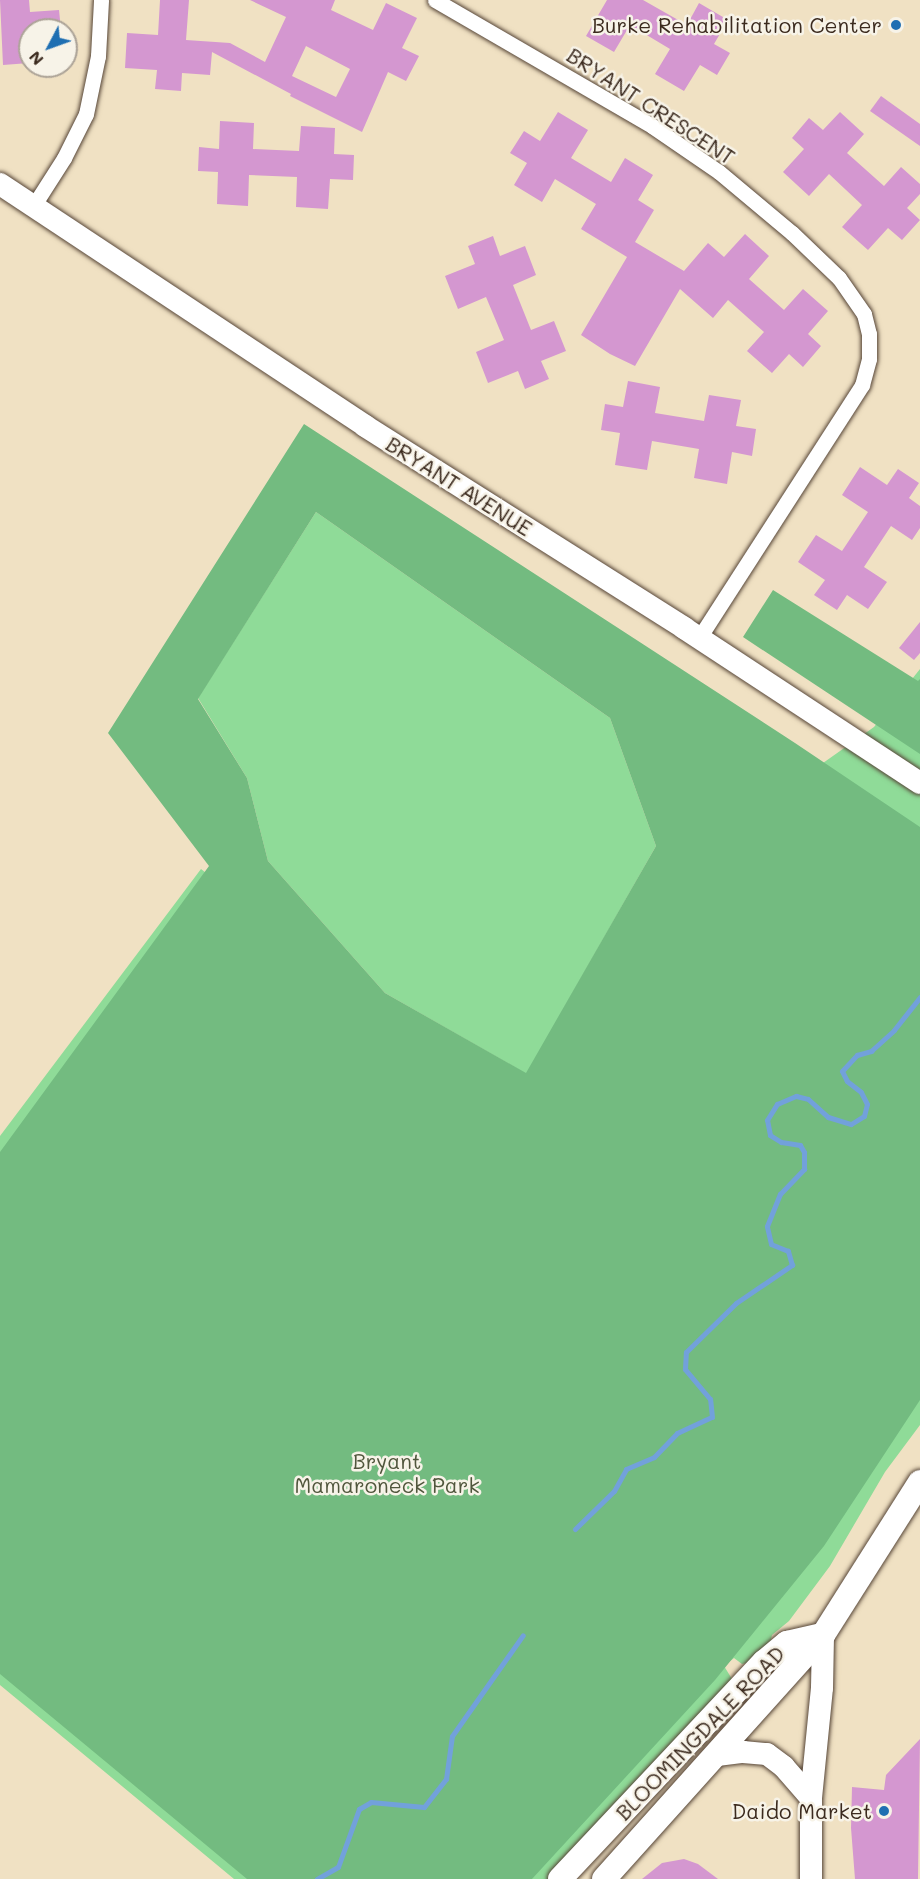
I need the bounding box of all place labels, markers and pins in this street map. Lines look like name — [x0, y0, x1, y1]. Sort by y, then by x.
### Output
place label: Burke Rehabilitation Center — [592, 12, 882, 38]
marker: Burke Rehabilitation Center — [887, 16, 905, 34]
place label: Daido Market — [732, 1798, 872, 1824]
marker: Daido Market — [877, 1804, 891, 1818]

